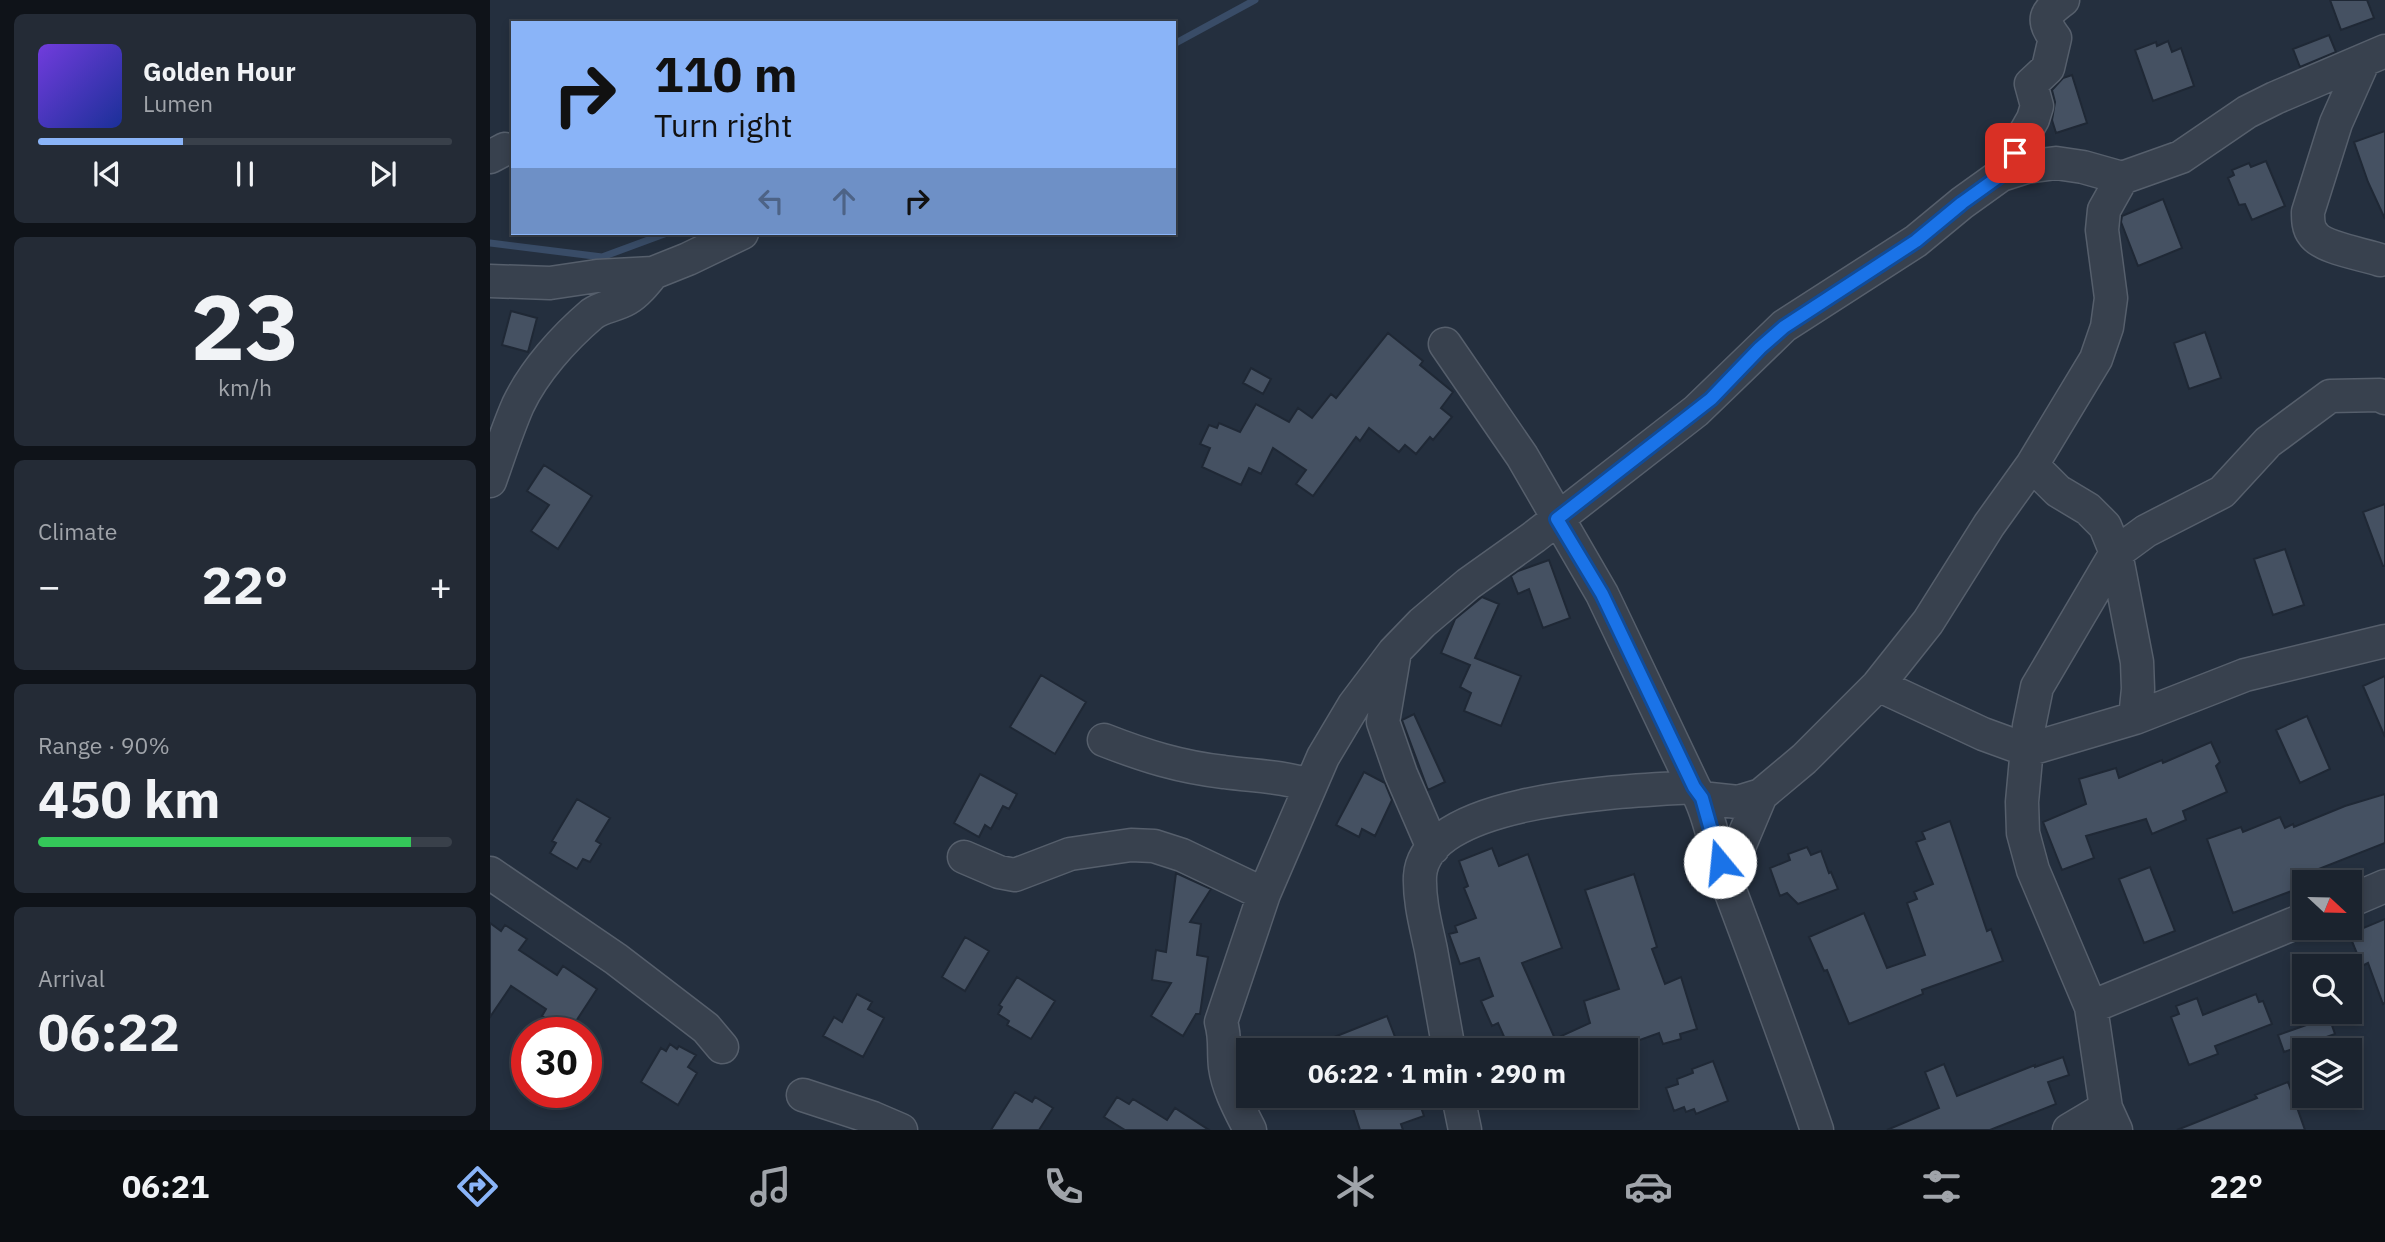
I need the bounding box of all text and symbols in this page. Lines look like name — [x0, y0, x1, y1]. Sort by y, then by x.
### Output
text: 110 m — [654, 42, 798, 105]
icon: right — [539, 49, 630, 140]
text: Golden Hour — [143, 54, 296, 88]
text: Lumen — [143, 88, 213, 118]
text: Turn right — [654, 104, 792, 146]
pin — [1985, 123, 2045, 183]
icon: arrive — [1996, 134, 2034, 172]
icon: previous — [88, 155, 126, 193]
icon: pause — [226, 155, 264, 193]
icon: next — [364, 155, 402, 193]
icon: left — [752, 182, 790, 220]
icon: ahead — [825, 182, 863, 220]
icon: right — [898, 182, 936, 220]
text: 23 — [190, 267, 300, 385]
text: km/h — [218, 372, 272, 402]
text: Climate — [38, 516, 117, 546]
text: 22° — [202, 551, 288, 618]
text: − — [38, 561, 61, 610]
text: + — [429, 561, 452, 610]
text: Range · 90% — [38, 730, 170, 760]
text: 450 km — [38, 765, 220, 832]
position arrow — [1683, 825, 1757, 899]
north arrow — [2292, 870, 2362, 940]
map controls — [2292, 870, 2362, 1108]
button: search — [2292, 954, 2362, 1024]
text: Arrival — [38, 963, 105, 993]
text: 06:22 — [38, 998, 180, 1065]
speed limit sign: 30 — [511, 1017, 602, 1108]
button: layers — [2292, 1038, 2362, 1108]
text: 06:22 · 1 min · 290 m — [1308, 1056, 1566, 1090]
icon: directions — [453, 1162, 502, 1211]
icon: music — [746, 1162, 795, 1211]
icon: phone — [1039, 1162, 1088, 1211]
icon: climate — [1331, 1162, 1380, 1211]
icon: car — [1624, 1162, 1673, 1211]
icon: filters — [1917, 1162, 1966, 1211]
text: 06:21 — [122, 1165, 209, 1207]
text: 22° — [2210, 1165, 2263, 1207]

